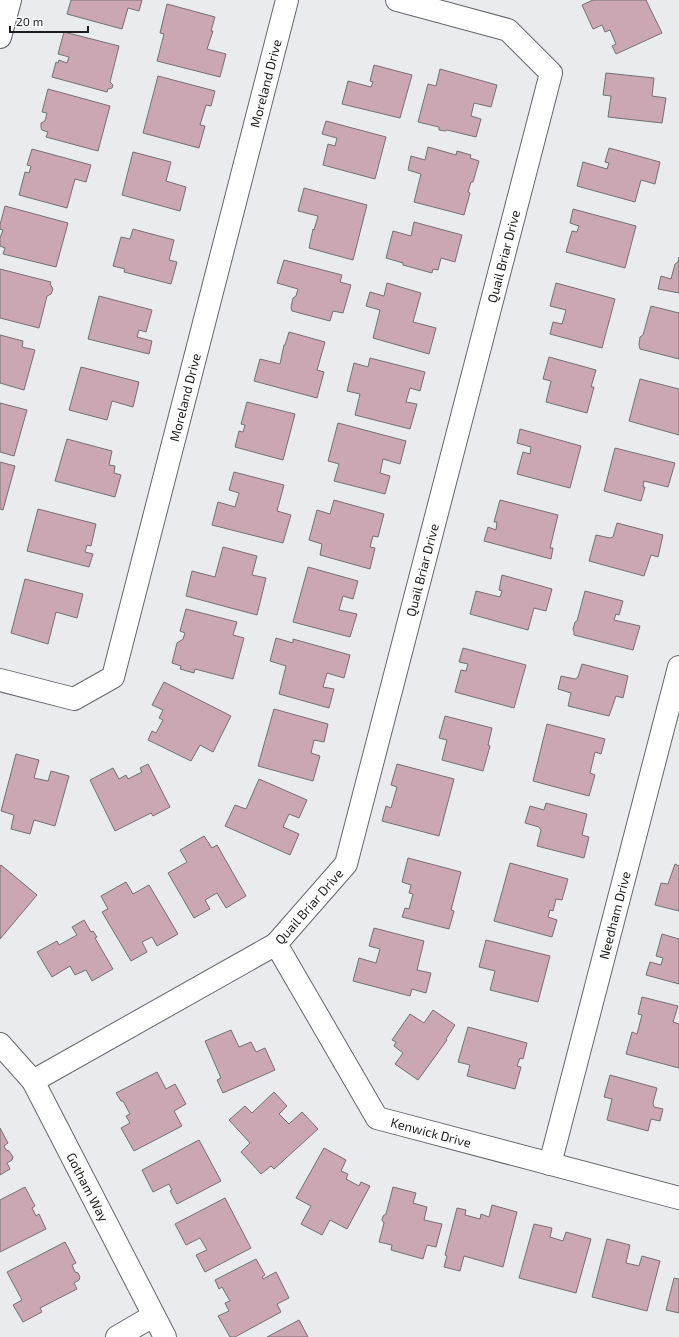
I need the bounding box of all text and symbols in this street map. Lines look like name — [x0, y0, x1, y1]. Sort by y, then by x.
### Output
scale bar — [10, 8, 88, 34]
text: 20 m — [16, 14, 43, 28]
street label: Moreland Drive — [247, 38, 285, 129]
street label: Quail Briar Drive — [484, 208, 523, 304]
street label: Moreland Drive — [166, 351, 204, 443]
street label: Quail Briar Drive — [402, 522, 442, 618]
street label: Quail Briar Drive — [272, 865, 346, 947]
street label: Needham Drive — [595, 869, 634, 961]
street label: Kenwick Drive — [389, 1114, 473, 1151]
street label: Gotham Way — [63, 1150, 112, 1224]

